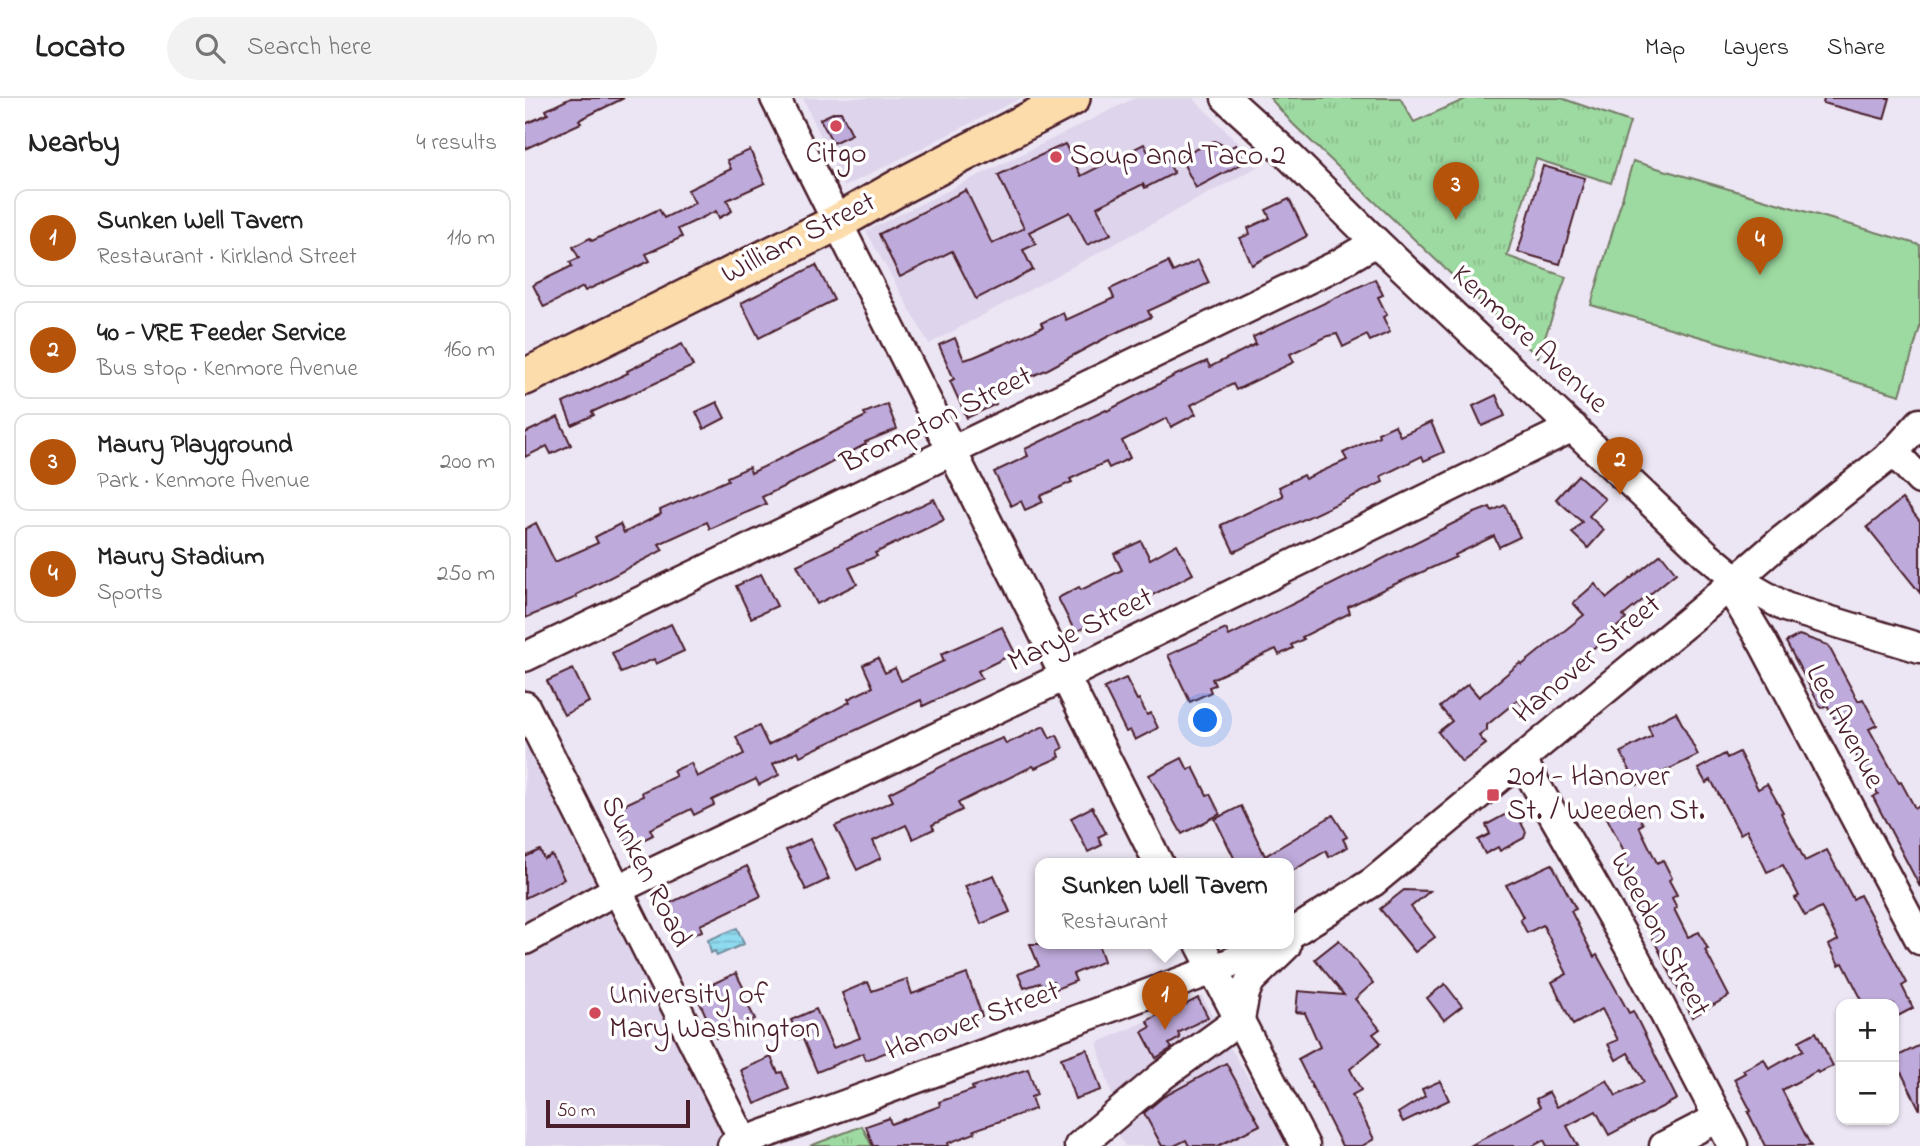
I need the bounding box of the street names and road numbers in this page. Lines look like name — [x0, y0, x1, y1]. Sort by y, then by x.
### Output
street label: William Street — [714, 181, 884, 297]
street label: Kenmore Avenue — [1440, 255, 1618, 425]
street label: Brompton Street — [833, 356, 1040, 487]
street label: Marye Street — [1001, 577, 1161, 685]
street label: Hanover Street — [1504, 585, 1672, 735]
street label: Lee Avenue — [1793, 657, 1895, 797]
street label: Sunken Road — [588, 788, 702, 956]
street label: Weedon Street — [1597, 845, 1721, 1025]
street label: Hanover Street — [880, 970, 1066, 1074]

